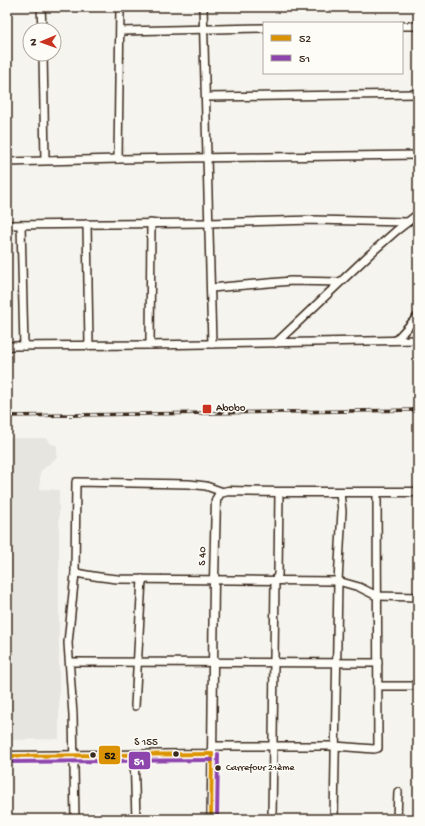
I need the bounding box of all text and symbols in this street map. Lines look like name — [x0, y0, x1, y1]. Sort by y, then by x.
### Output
north arrow — [22, 22, 62, 62]
legend — [263, 22, 403, 74]
text: 52 — [299, 33, 311, 47]
text: N — [28, 38, 40, 46]
text: 51 — [299, 53, 310, 67]
marker: Abobo — [201, 403, 213, 415]
place label: Abobo — [216, 403, 246, 415]
street label: S 40 — [197, 546, 209, 566]
street label: S 155 — [134, 737, 158, 749]
line badge: 52 — [98, 745, 121, 765]
unlabelled marker — [171, 749, 181, 759]
unlabelled marker — [88, 750, 98, 760]
text: 52 — [104, 751, 116, 763]
line badge: 51 — [128, 751, 151, 770]
text: 51 — [134, 757, 144, 769]
place label: Carrefour 21ème — [226, 762, 295, 774]
marker: Carrefour 21ème — [213, 763, 223, 773]

